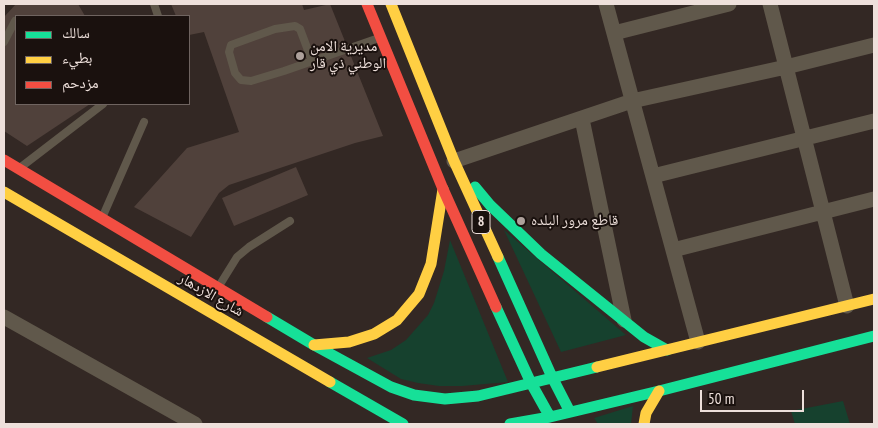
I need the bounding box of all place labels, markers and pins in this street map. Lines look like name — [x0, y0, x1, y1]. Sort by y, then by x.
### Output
place label: مديرية الامن الوطني ذي قار — [310, 38, 386, 73]
marker: مديرية الامن الوطني ذي قار — [294, 50, 306, 62]
place label: قاطع مرور البلده — [531, 212, 618, 230]
marker: قاطع مرور البلده — [515, 215, 527, 227]

